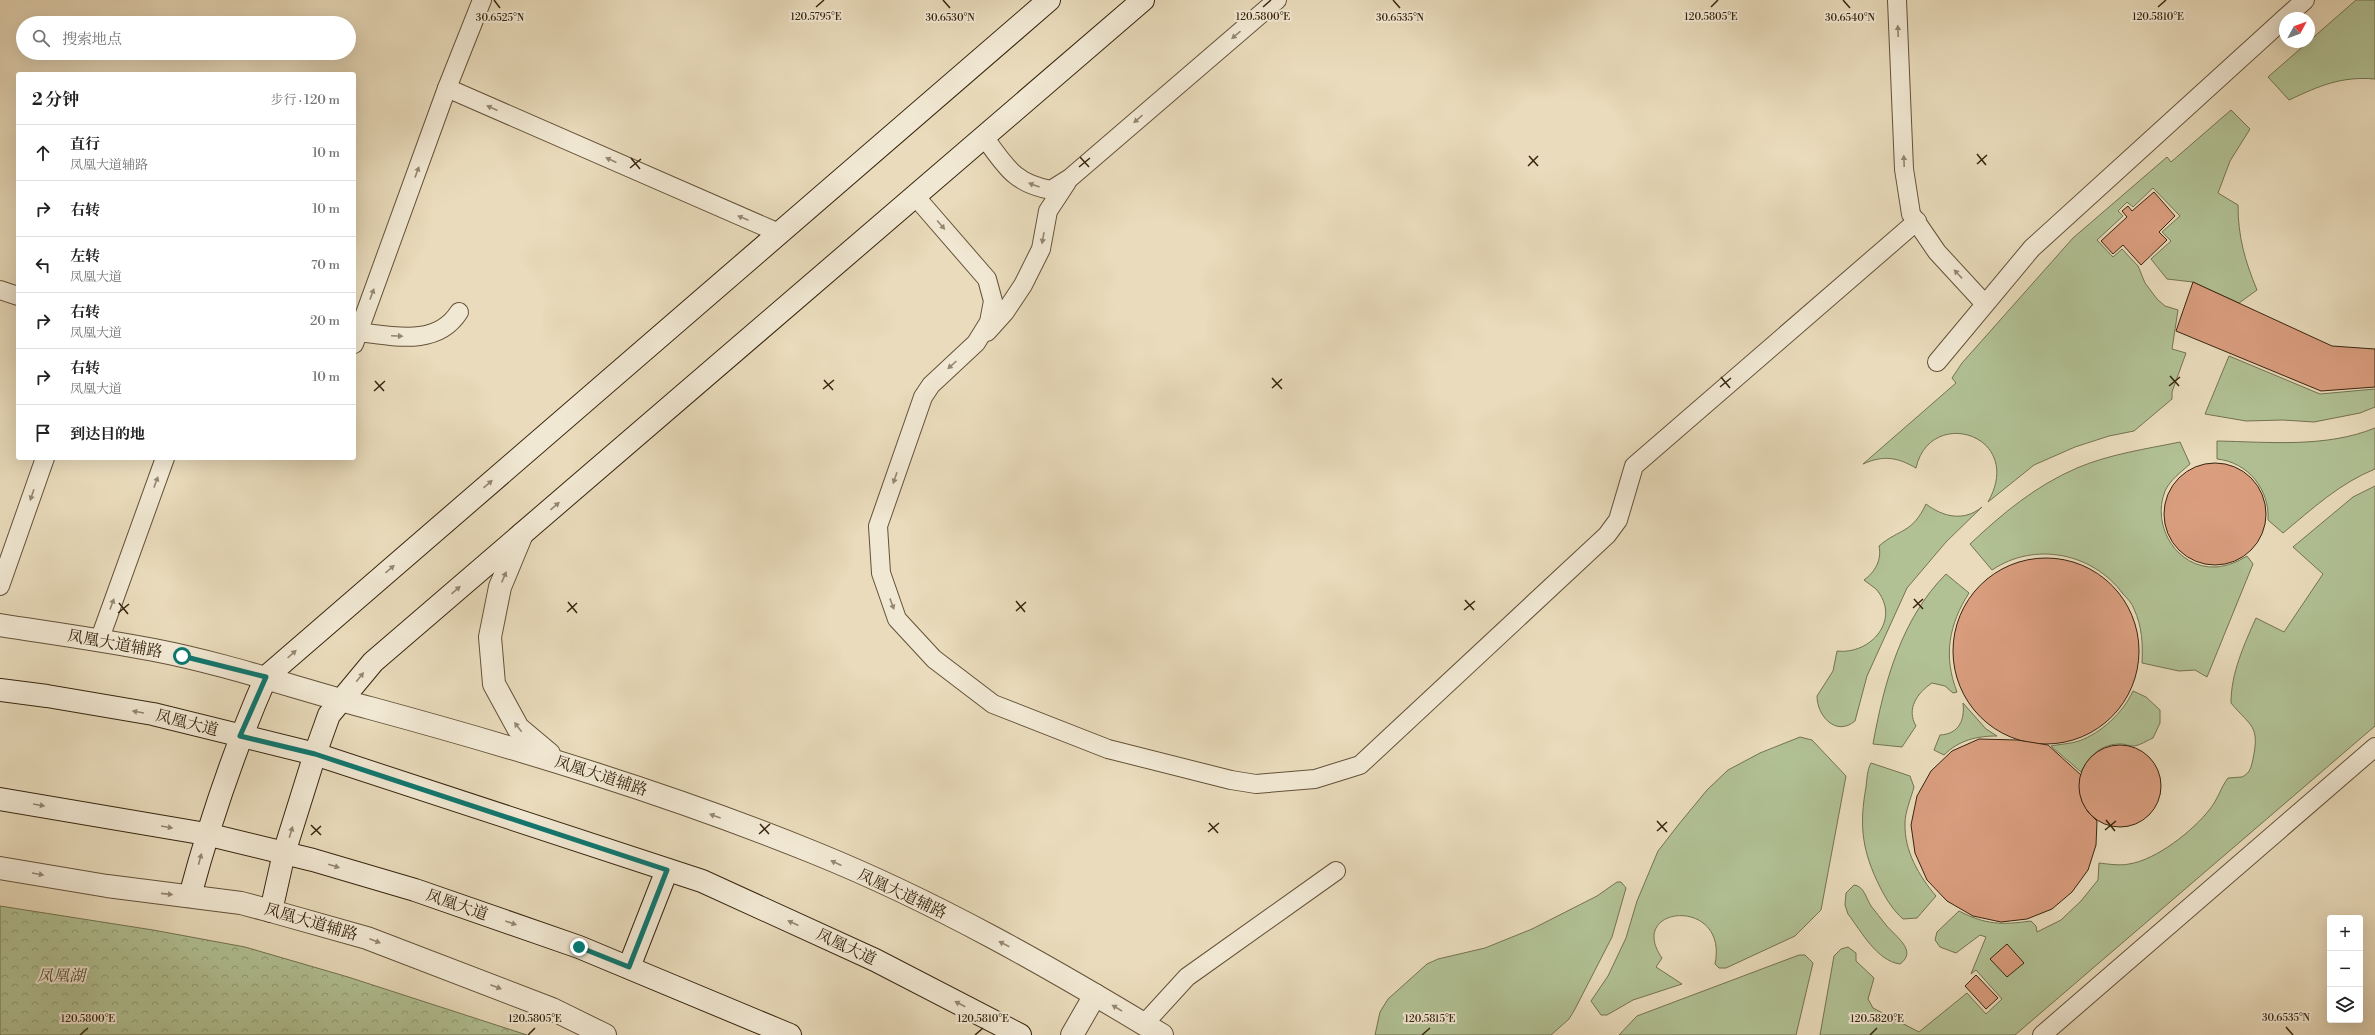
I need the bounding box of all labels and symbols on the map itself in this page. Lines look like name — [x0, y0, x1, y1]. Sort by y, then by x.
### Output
text: 120.5795°E — [790, 11, 842, 23]
text: 120.5800°E — [1236, 11, 1290, 23]
text: 120.5805°E — [1684, 11, 1738, 23]
text: 120.5810°E — [2132, 11, 2184, 23]
text: 30.6525°N — [476, 12, 525, 24]
text: 30.6530°N — [925, 12, 975, 24]
text: 30.6535°N — [1376, 12, 1425, 24]
text: 30.6540°N — [1825, 12, 1875, 24]
north arrow — [2279, 12, 2315, 48]
one-way arrow — [1895, 25, 1902, 37]
one-way arrow — [1231, 30, 1242, 39]
one-way arrow — [487, 105, 498, 111]
one-way arrow — [1133, 115, 1143, 124]
one-way arrow — [1901, 154, 1907, 167]
one-way arrow — [606, 157, 617, 163]
one-way arrow — [414, 165, 420, 177]
one-way arrow — [1027, 182, 1039, 188]
one-way arrow — [738, 215, 749, 221]
one-way arrow — [936, 220, 945, 231]
one-way arrow — [1040, 232, 1046, 245]
one-way arrow — [1953, 269, 1962, 280]
one-way arrow — [369, 287, 375, 299]
one-way arrow — [391, 333, 404, 339]
one-way arrow — [948, 360, 957, 369]
one-way arrow — [892, 473, 898, 485]
one-way arrow — [154, 475, 160, 487]
one-way arrow — [483, 479, 494, 488]
one-way arrow — [29, 489, 35, 501]
one-way arrow — [549, 501, 560, 510]
one-way arrow — [385, 564, 395, 573]
one-way arrow — [501, 572, 507, 583]
one-way arrow — [451, 586, 461, 595]
one-way arrow — [110, 598, 116, 610]
one-way arrow — [889, 598, 895, 610]
street label: 凤凰大道辅路 — [66, 626, 164, 662]
route start — [173, 647, 191, 665]
one-way arrow — [287, 650, 296, 659]
one-way arrow — [356, 672, 365, 683]
street label: 凤凰大道 — [154, 706, 220, 740]
one-way arrow — [131, 708, 144, 714]
one-way arrow — [514, 721, 522, 732]
street label: 凤凰大道辅路 — [552, 752, 650, 800]
one-way arrow — [33, 802, 45, 808]
one-way arrow — [708, 813, 720, 819]
one-way arrow — [161, 824, 173, 830]
one-way arrow — [288, 826, 294, 838]
one-way arrow — [197, 852, 203, 864]
one-way arrow — [830, 860, 842, 866]
one-way arrow — [328, 863, 340, 869]
street label: 凤凰大道辅路 — [854, 865, 950, 923]
one-way arrow — [32, 872, 45, 878]
street label: 凤凰大道 — [423, 885, 491, 925]
one-way arrow — [161, 890, 173, 897]
street label: 凤凰大道辅路 — [262, 899, 360, 945]
one-way arrow — [505, 920, 517, 926]
one-way arrow — [788, 920, 799, 926]
street label: 凤凰大道 — [813, 924, 879, 970]
one-way arrow — [370, 938, 382, 944]
route end — [570, 938, 588, 956]
one-way arrow — [998, 940, 1009, 947]
park label: 凤凰湖 — [37, 966, 88, 986]
one-way arrow — [491, 985, 503, 991]
one-way arrow — [954, 1001, 966, 1007]
one-way arrow — [1111, 1004, 1123, 1011]
text: 30.6535°N — [2262, 1012, 2311, 1024]
text: 120.5800°E — [61, 1013, 115, 1025]
text: 120.5805°E — [508, 1013, 562, 1025]
text: 120.5810°E — [957, 1013, 1009, 1025]
text: 120.5815°E — [1405, 1013, 1456, 1025]
text: 120.5820°E — [1850, 1013, 1904, 1025]

